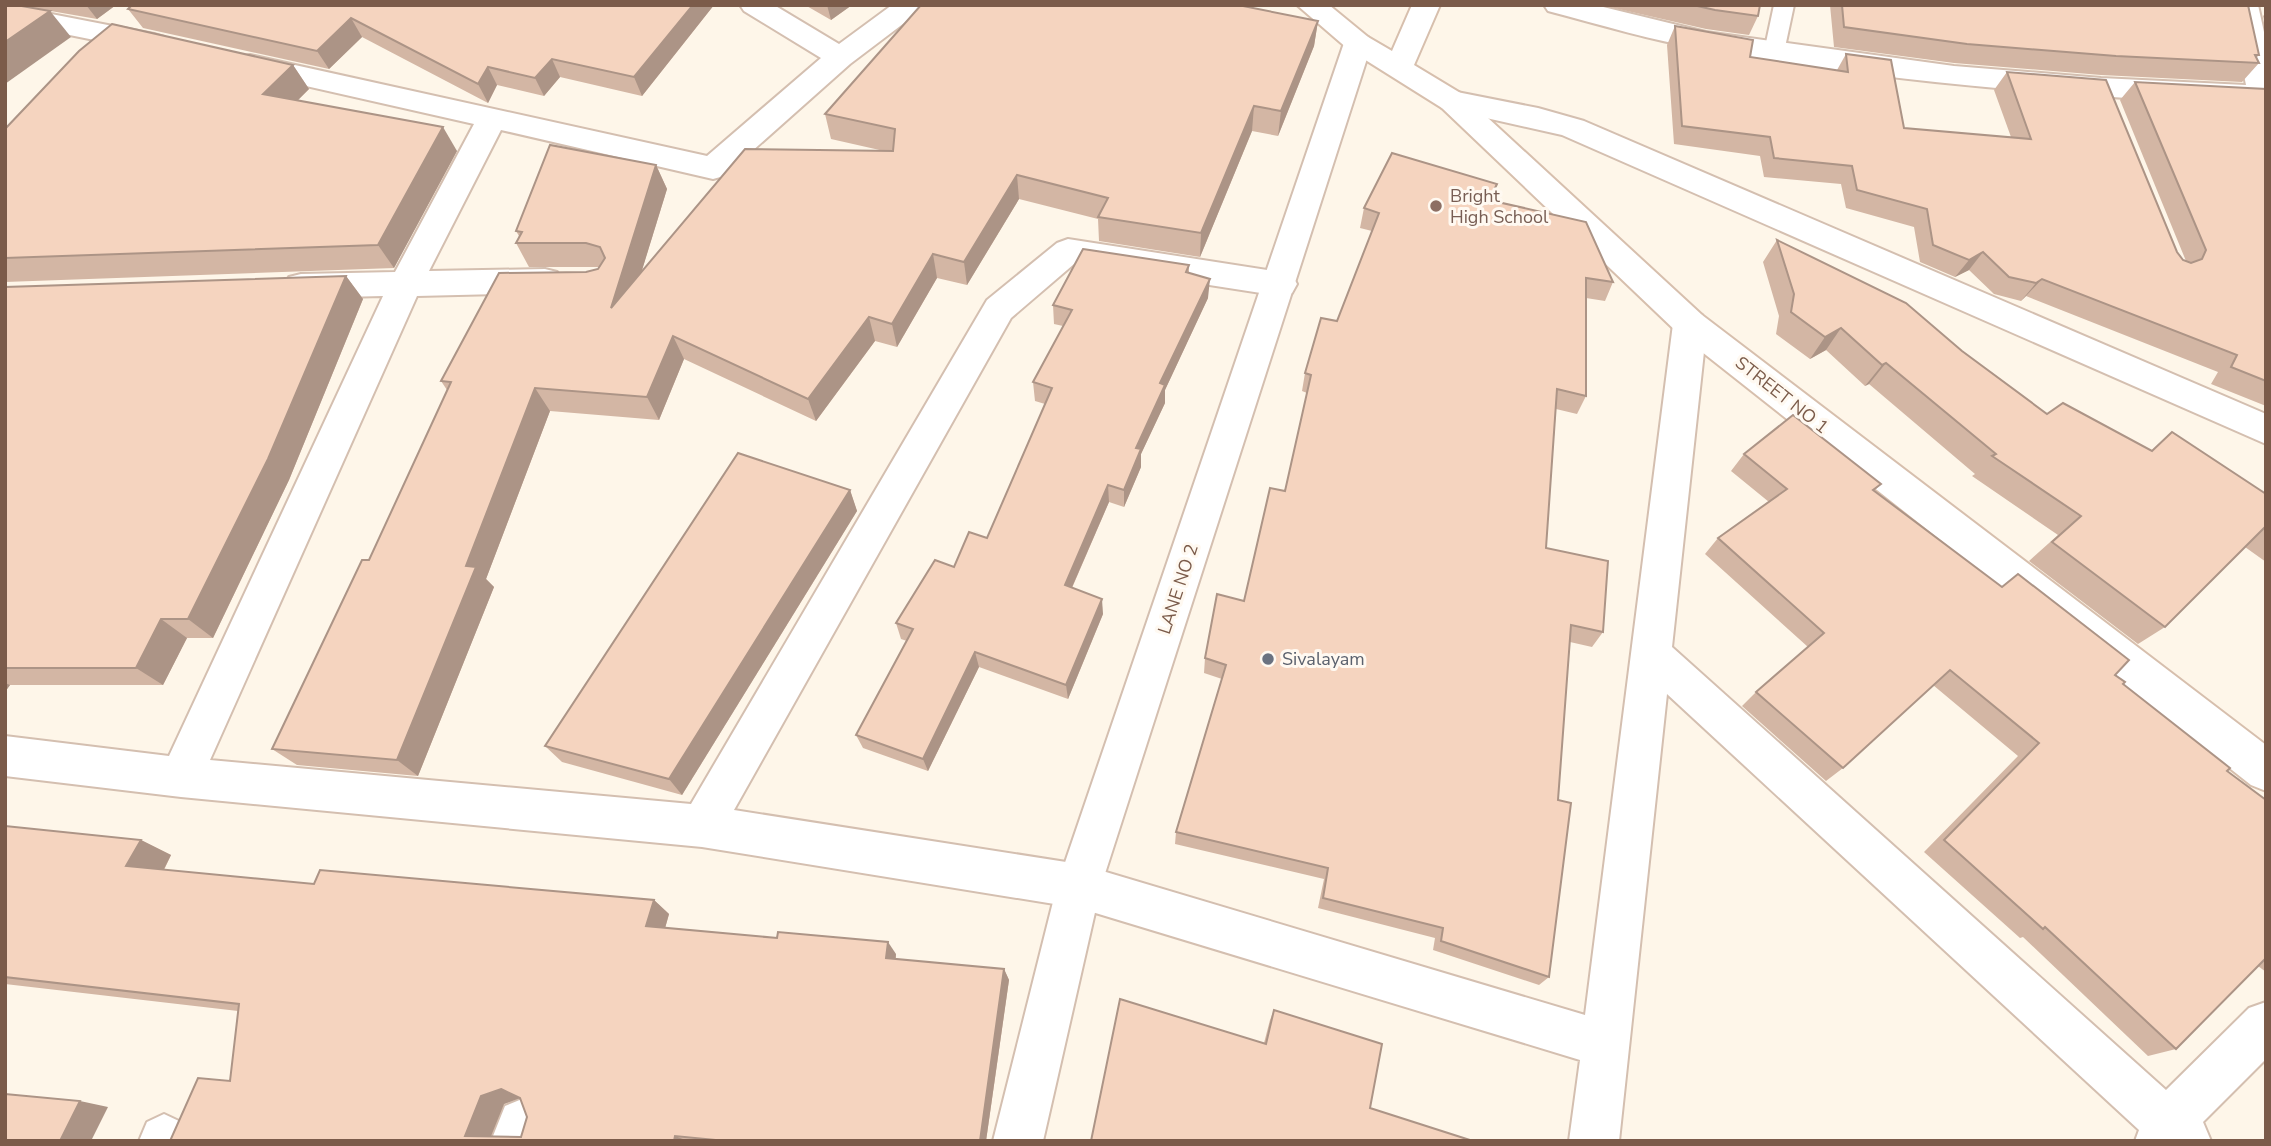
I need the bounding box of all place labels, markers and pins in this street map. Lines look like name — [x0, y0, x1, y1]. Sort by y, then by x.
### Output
place label: Bright High School — [1450, 184, 1549, 229]
marker: Bright High School — [1428, 198, 1444, 214]
place label: Sivalayam — [1282, 647, 1365, 671]
marker: Sivalayam — [1260, 651, 1276, 667]

